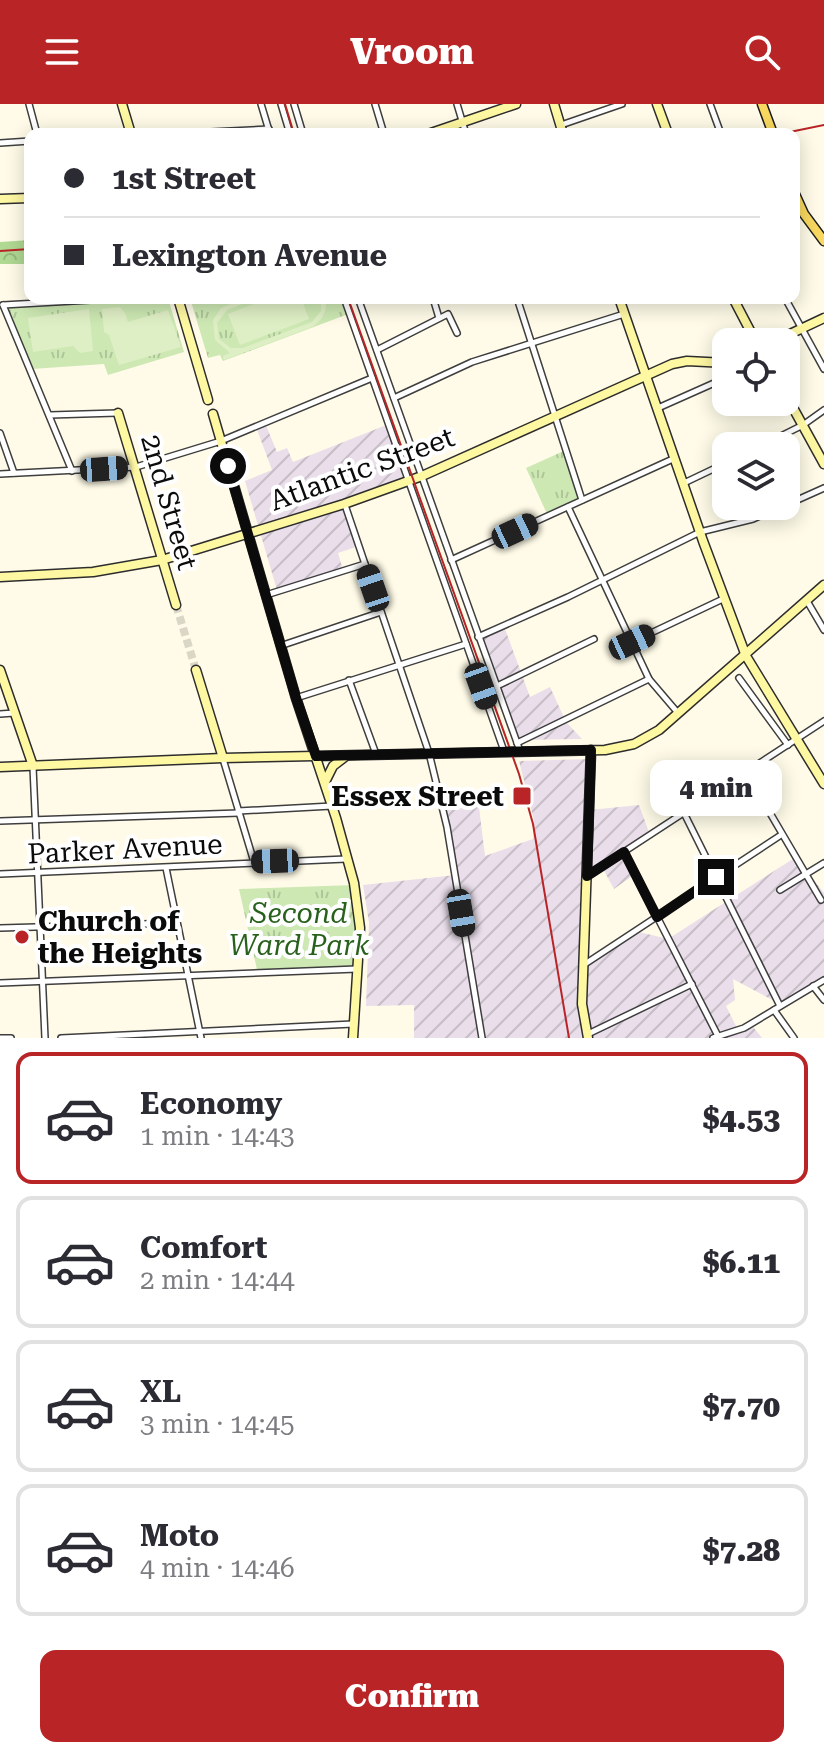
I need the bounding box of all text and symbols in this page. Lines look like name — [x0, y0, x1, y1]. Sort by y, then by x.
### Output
icon: menu — [40, 30, 84, 74]
icon: search — [740, 30, 784, 74]
text: Vroom — [350, 31, 474, 73]
text: 1st Street — [112, 161, 256, 196]
text: Lexington Avenue — [112, 238, 387, 273]
map controls — [712, 328, 800, 520]
button: locate — [712, 328, 800, 416]
street label: Atlantic Street — [265, 420, 459, 518]
street label: 2nd Street — [134, 431, 204, 573]
button: layers — [712, 432, 800, 520]
route start — [210, 448, 246, 484]
car — [79, 455, 129, 483]
car — [488, 510, 542, 552]
car — [354, 561, 392, 615]
car — [605, 621, 659, 663]
car — [462, 659, 500, 713]
callout: 4 min — [650, 761, 782, 817]
text: 4 min — [679, 773, 753, 803]
place label: Essex Street — [331, 780, 504, 813]
marker: Essex Street — [511, 785, 533, 807]
street label: Parker Avenue — [27, 827, 223, 871]
car — [251, 848, 299, 874]
route end — [698, 859, 734, 895]
car — [445, 887, 477, 939]
park label: Second Ward Park — [229, 897, 370, 962]
place label: Church of the Heights — [38, 905, 202, 970]
marker: Church of the Heights — [13, 928, 31, 946]
icon: car — [44, 1082, 116, 1154]
text: Economy — [140, 1086, 282, 1121]
text: $4.53 — [703, 1101, 780, 1136]
text: 1 min · 14:43 — [140, 1121, 295, 1151]
icon: car — [44, 1226, 116, 1298]
text: Comfort — [140, 1230, 267, 1265]
text: $6.11 — [703, 1245, 780, 1280]
text: 2 min · 14:44 — [140, 1265, 295, 1295]
icon: car — [44, 1370, 116, 1442]
text: XL — [140, 1374, 181, 1409]
text: $7.70 — [703, 1389, 780, 1424]
text: 3 min · 14:45 — [140, 1409, 295, 1439]
icon: car — [44, 1514, 116, 1586]
text: Moto — [140, 1518, 219, 1553]
text: $7.28 — [703, 1533, 780, 1568]
text: 4 min · 14:46 — [140, 1553, 295, 1583]
button: Confirm — [40, 1650, 784, 1742]

